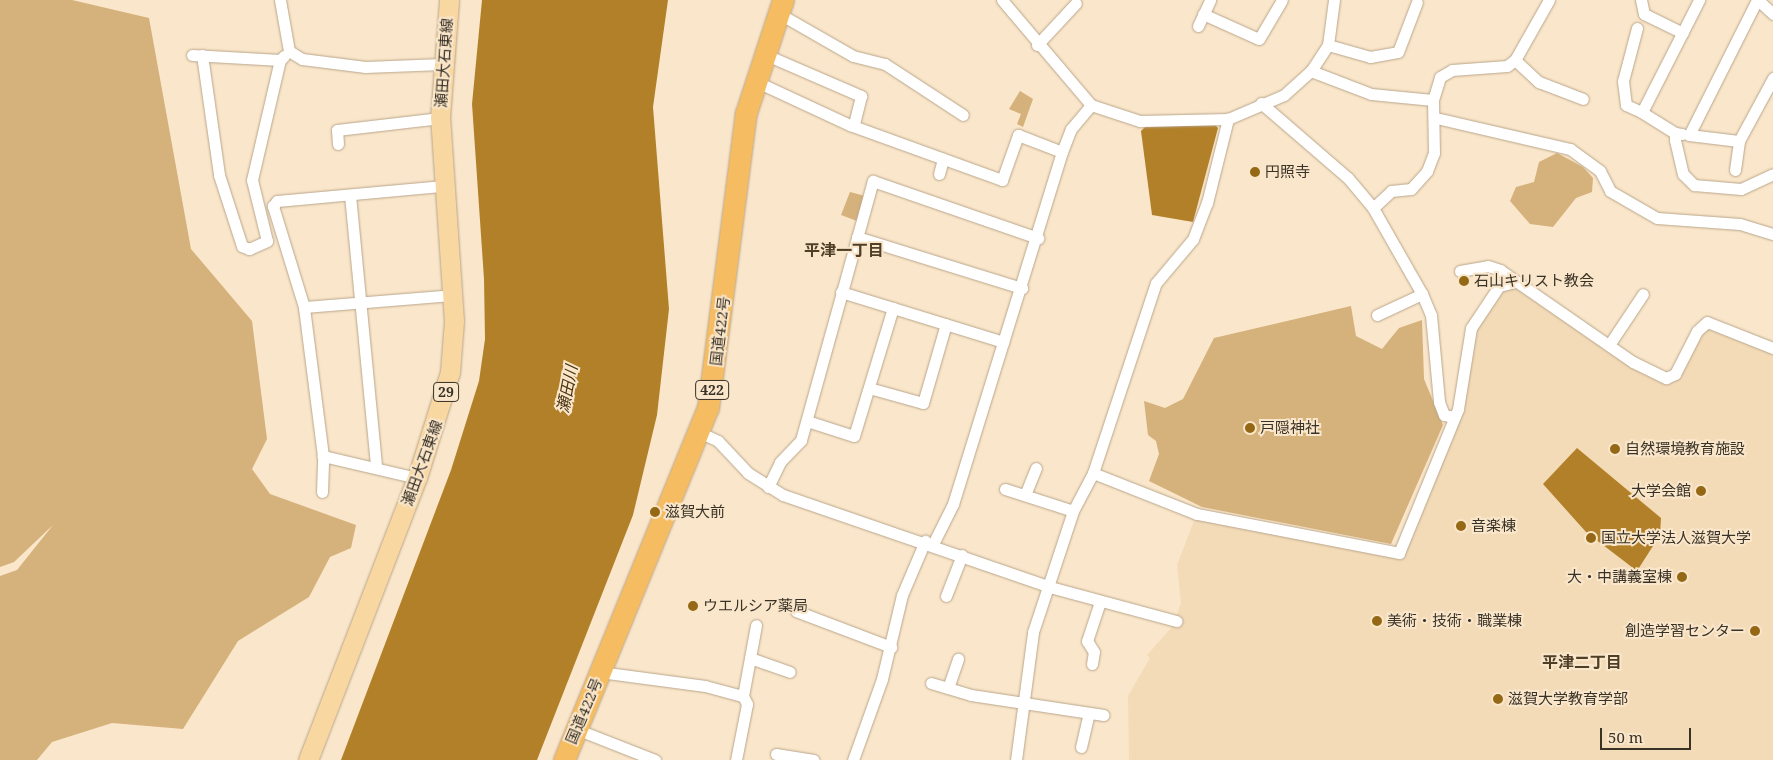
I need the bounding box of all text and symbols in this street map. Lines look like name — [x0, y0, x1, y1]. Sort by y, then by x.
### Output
street label: 瀬田大石東線 — [432, 17, 456, 109]
place label: 円照寺 — [1265, 163, 1310, 181]
marker: 円照寺 — [1249, 166, 1261, 178]
district label: 平津一丁目 — [804, 240, 884, 260]
place label: 石山キリスト教会 — [1474, 272, 1594, 290]
marker: 石山キリスト教会 — [1458, 275, 1470, 287]
street label: 国道422号 — [707, 295, 733, 367]
water label: 瀬田川 — [553, 364, 581, 414]
road number: 422 — [694, 378, 730, 402]
road number: 29 — [432, 381, 460, 404]
street label: 瀬田大石東線 — [398, 418, 446, 508]
place label: 戸隠神社 — [1260, 419, 1320, 437]
marker: 戸隠神社 — [1244, 422, 1256, 434]
place label: 自然環境教育施設 — [1625, 440, 1745, 458]
marker: 自然環境教育施設 — [1609, 443, 1621, 455]
place label: 大学会館 — [1631, 482, 1691, 500]
marker: 大学会館 — [1695, 485, 1707, 497]
place label: 滋賀大前 — [665, 503, 725, 521]
marker: 滋賀大前 — [649, 506, 661, 518]
place label: 音楽棟 — [1471, 517, 1516, 535]
marker: 音楽棟 — [1455, 520, 1467, 532]
place label: 国立大学法人滋賀大学 — [1601, 529, 1751, 547]
marker: 国立大学法人滋賀大学 — [1585, 532, 1597, 544]
place label: 大・中講義室棟 — [1567, 568, 1672, 586]
marker: 大・中講義室棟 — [1676, 571, 1688, 583]
place label: ウエルシア薬局 — [703, 597, 808, 615]
marker: ウエルシア薬局 — [687, 600, 699, 612]
place label: 美術・技術・職業棟 — [1387, 612, 1522, 630]
marker: 美術・技術・職業棟 — [1371, 615, 1383, 627]
place label: 創造学習センター — [1625, 622, 1745, 640]
marker: 創造学習センター — [1749, 625, 1761, 637]
district label: 平津二丁目 — [1542, 652, 1622, 672]
street label: 国道422号 — [562, 675, 606, 747]
place label: 滋賀大学教育学部 — [1508, 690, 1628, 708]
marker: 滋賀大学教育学部 — [1492, 693, 1504, 705]
scale bar — [1603, 718, 1694, 750]
text: 50 m — [1608, 727, 1643, 747]

